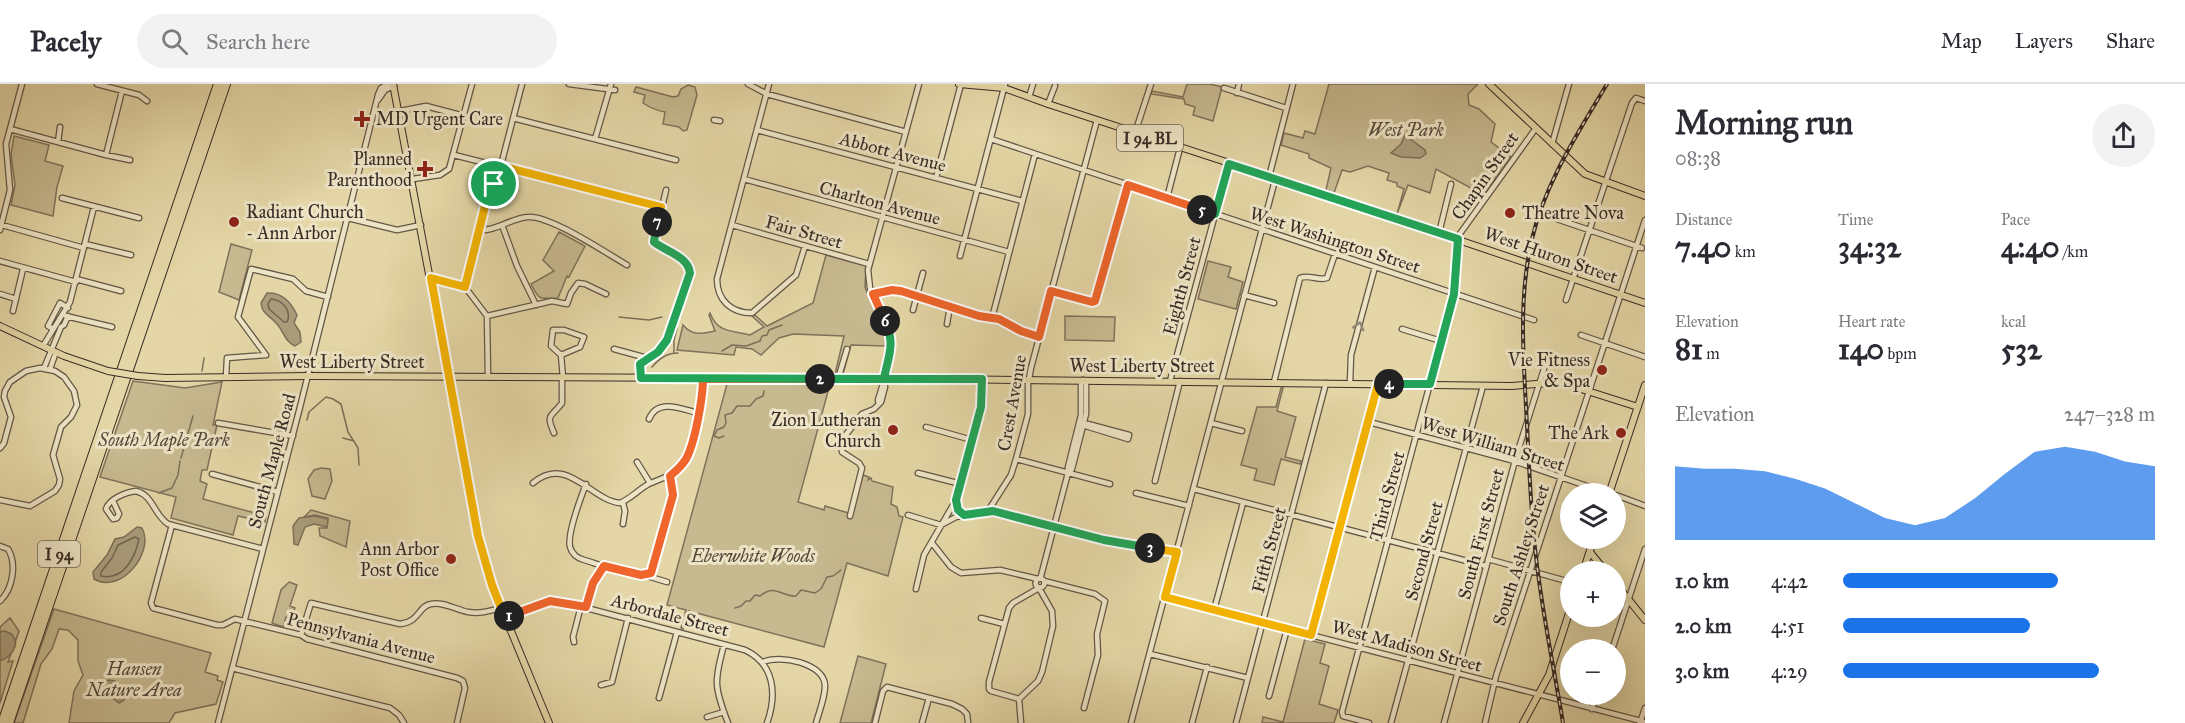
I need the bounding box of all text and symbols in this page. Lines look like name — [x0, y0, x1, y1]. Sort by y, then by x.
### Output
search box — [137, 14, 557, 68]
text: Pacely — [30, 24, 101, 59]
icon: search — [158, 25, 191, 58]
text: Search here — [206, 28, 310, 55]
text: Map — [1941, 28, 1982, 54]
text: Layers — [2015, 28, 2073, 54]
text: Share — [2106, 28, 2155, 54]
text: Morning run — [1675, 103, 1853, 143]
button: share — [2092, 104, 2155, 167]
place label: MD Urgent Care — [376, 108, 503, 131]
marker: MD Urgent Care — [353, 110, 371, 128]
park label: West Park — [1368, 119, 1444, 141]
road number: I 94 BL — [1117, 125, 1183, 151]
street label: Abbott Avenue — [836, 127, 949, 177]
street label: Chapin Street — [1447, 127, 1524, 224]
text: 08:38 — [1675, 146, 1721, 170]
place label: Planned Parenthood — [327, 148, 412, 191]
pin — [468, 158, 519, 209]
marker: Planned Parenthood — [416, 160, 434, 178]
icon: arrive — [477, 167, 510, 200]
street label: Charlton Avenue — [817, 176, 943, 230]
pin: 5 — [1187, 195, 1217, 225]
text: 5 — [1198, 200, 1206, 219]
place label: Radiant Church - Ann Arbor — [246, 201, 364, 244]
street label: West Washington Street — [1247, 202, 1424, 279]
place label: Theatre Nova — [1522, 202, 1624, 224]
marker: Theatre Nova — [1503, 206, 1517, 220]
pin: 7 — [642, 207, 672, 237]
text: Distance — [1675, 210, 1732, 229]
text: Time — [1838, 210, 1873, 229]
text: Pace — [2001, 210, 2030, 229]
street label: Fair Street — [763, 211, 846, 254]
text: 7 — [653, 212, 661, 231]
marker: Radiant Church - Ann Arbor — [227, 215, 241, 229]
street label: West Huron Street — [1481, 222, 1621, 288]
text: 7.40 — [1675, 229, 1731, 265]
text: 34:32 — [1838, 229, 1901, 265]
text: 4:40 — [2001, 229, 2059, 265]
street label: Eighth Street — [1158, 234, 1207, 338]
text: km — [1731, 242, 1756, 261]
text: /km — [2059, 242, 2088, 261]
pin: 6 — [870, 306, 900, 336]
text: 6 — [881, 311, 889, 330]
text: Elevation — [1675, 312, 1739, 331]
text: Heart rate — [1838, 312, 1905, 331]
text: kcal — [2001, 312, 2026, 331]
one-way arrow — [1351, 321, 1364, 331]
text: 81 — [1675, 331, 1703, 367]
text: 140 — [1838, 331, 1884, 367]
text: 532 — [2001, 331, 2042, 367]
text: m — [1703, 344, 1720, 363]
text: bpm — [1884, 344, 1917, 363]
place label: Vie Fitness & Spa — [1507, 349, 1590, 392]
street label: West Liberty Street — [279, 351, 425, 373]
street label: Crest Avenue — [993, 353, 1031, 453]
street label: West Liberty Street — [1069, 355, 1215, 377]
marker: Vie Fitness & Spa — [1595, 363, 1609, 377]
pin: 2 — [805, 364, 835, 394]
text: 2 — [816, 369, 824, 388]
pin: 4 — [1374, 369, 1404, 399]
text: 4 — [1385, 374, 1393, 393]
street label: South Maple Road — [243, 391, 301, 531]
text: Elevation — [1675, 402, 1754, 426]
text: 247–328 m — [2064, 402, 2155, 426]
place label: Zion Lutheran Church — [771, 409, 881, 452]
street label: West William Street — [1419, 412, 1568, 476]
place label: The Ark — [1548, 422, 1610, 444]
marker: Zion Lutheran Church — [886, 423, 900, 437]
marker: The Ark — [1614, 426, 1628, 440]
park label: South Maple Park — [97, 429, 230, 452]
street label: Third Street — [1365, 448, 1410, 543]
street label: South First Street — [1453, 466, 1509, 602]
street label: South Ashley Street — [1488, 481, 1554, 628]
map controls — [1560, 483, 1626, 705]
button: layers — [1560, 483, 1626, 549]
street label: Second Street — [1400, 498, 1448, 603]
street label: Fifth Street — [1247, 504, 1291, 595]
pin: 3 — [1135, 533, 1165, 563]
place label: Ann Arbor Post Office — [359, 538, 439, 581]
text: 3 — [1147, 538, 1153, 557]
road number: I 94 — [38, 541, 80, 567]
park label: Eberwhite Woods — [690, 545, 816, 567]
marker: Ann Arbor Post Office — [444, 552, 458, 566]
button: + — [1560, 561, 1626, 627]
text: 1.0 km — [1675, 569, 1729, 593]
text: 4:42 — [1771, 569, 1808, 593]
street label: Arbordale Street — [608, 588, 732, 641]
pin: 1 — [494, 601, 524, 631]
text: 1 — [506, 606, 512, 625]
street label: Pennsylvania Avenue — [284, 608, 438, 668]
text: 2.0 km — [1675, 614, 1731, 638]
text: 4:51 — [1771, 614, 1804, 638]
street label: West Madison Street — [1329, 615, 1485, 677]
button: − — [1560, 639, 1626, 705]
park label: Hansen Nature Area — [85, 658, 182, 701]
text: 3.0 km — [1675, 659, 1729, 683]
text: 4:29 — [1771, 659, 1808, 683]

